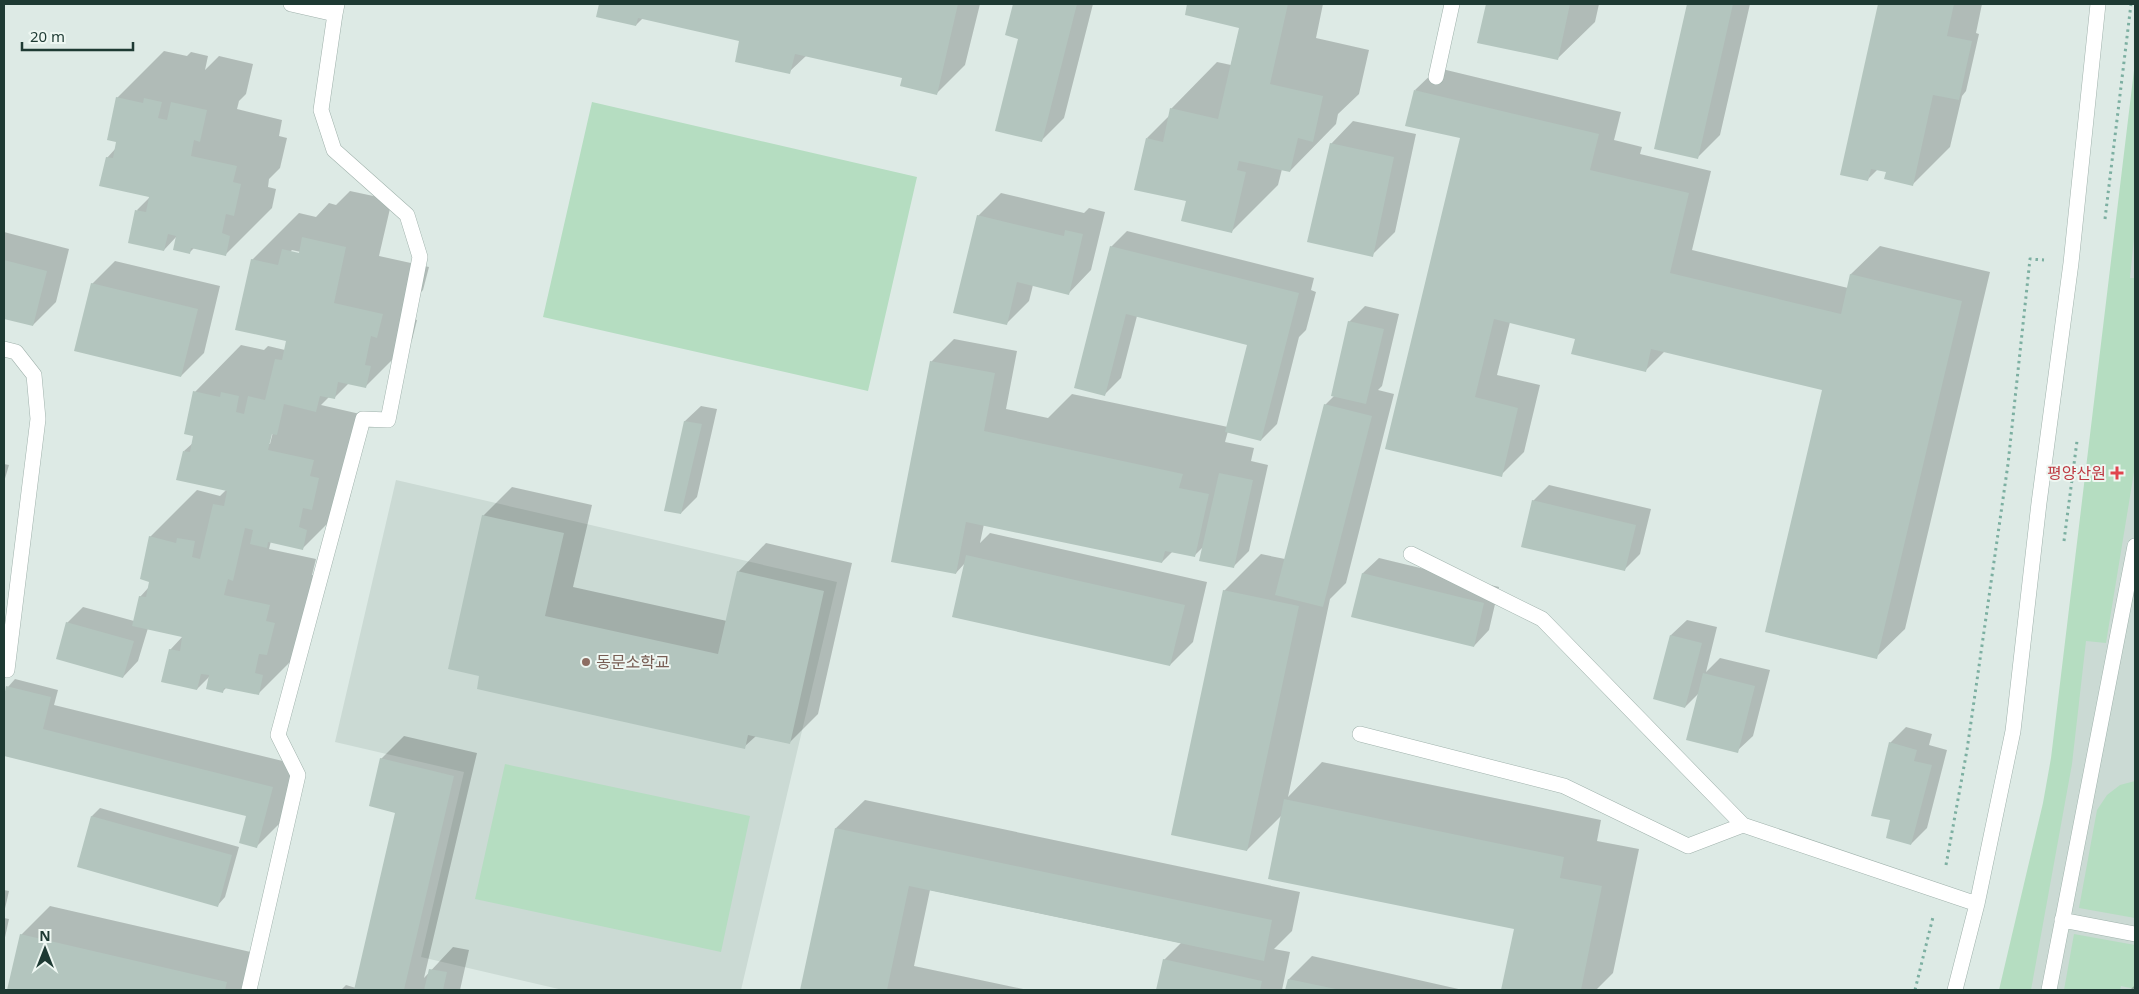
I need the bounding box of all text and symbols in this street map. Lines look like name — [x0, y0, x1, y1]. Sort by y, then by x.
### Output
scale bar — [22, 20, 134, 52]
text: 20 m — [30, 26, 65, 46]
place label: 평양산원 — [2047, 462, 2106, 484]
marker: 평양산원 — [2110, 466, 2124, 480]
place label: 동문소학교 — [596, 651, 670, 673]
marker: 동문소학교 — [580, 656, 592, 668]
north arrow — [20, 924, 70, 974]
text: N — [39, 926, 51, 945]

